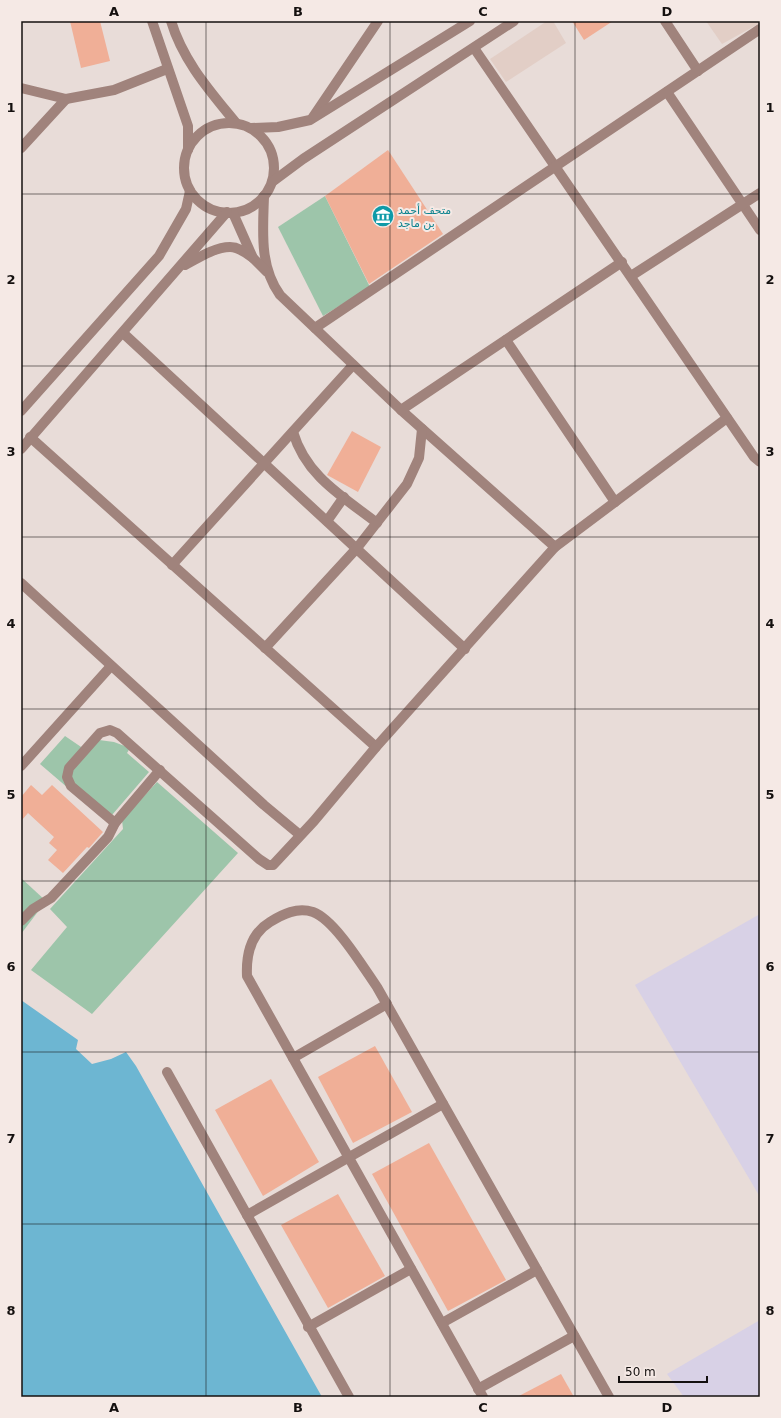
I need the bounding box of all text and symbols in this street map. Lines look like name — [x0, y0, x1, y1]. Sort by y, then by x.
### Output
text: A — [109, 4, 119, 19]
text: B — [293, 4, 303, 19]
text: C — [478, 4, 488, 19]
text: D — [662, 4, 673, 19]
text: 1 — [6, 100, 16, 115]
text: 1 — [765, 100, 775, 115]
museum icon: متحف أحمد بن ماجد — [370, 203, 396, 229]
place label: متحف أحمد بن ماجد — [398, 203, 451, 230]
text: 2 — [6, 272, 16, 287]
text: 2 — [765, 272, 775, 287]
text: 3 — [6, 444, 16, 459]
text: 3 — [765, 444, 775, 459]
text: 4 — [6, 616, 16, 631]
text: 4 — [765, 616, 775, 631]
text: 5 — [6, 787, 16, 802]
text: 5 — [765, 787, 775, 802]
text: 6 — [6, 959, 16, 974]
text: 6 — [765, 959, 775, 974]
text: 7 — [6, 1131, 16, 1146]
text: 7 — [765, 1131, 775, 1146]
text: 8 — [6, 1303, 16, 1318]
text: 8 — [765, 1303, 775, 1318]
scale bar — [619, 1358, 707, 1384]
text: 50 m — [625, 1365, 656, 1379]
text: A — [109, 1400, 119, 1415]
text: B — [293, 1400, 303, 1415]
text: C — [478, 1400, 488, 1415]
text: D — [662, 1400, 673, 1415]

